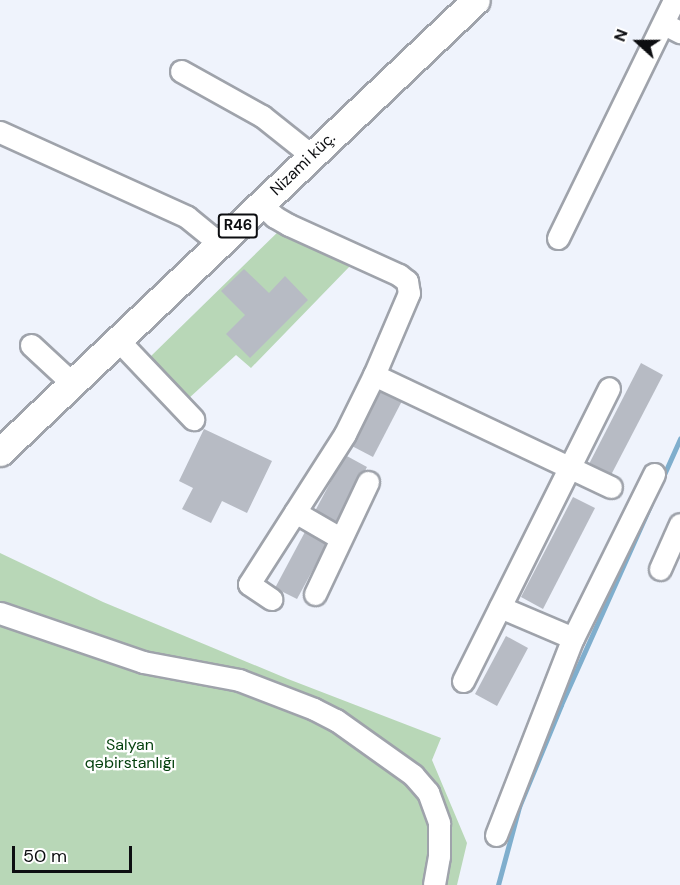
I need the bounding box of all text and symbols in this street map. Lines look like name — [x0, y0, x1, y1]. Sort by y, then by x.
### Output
north arrow — [608, 12, 668, 72]
text: N — [609, 26, 633, 45]
street label: Nizami küç. — [267, 128, 339, 200]
road number: R46 — [217, 214, 259, 238]
park label: Salyan qəbirstanlığı — [85, 735, 175, 773]
scale bar — [15, 834, 135, 872]
text: 50 m — [23, 844, 67, 868]

